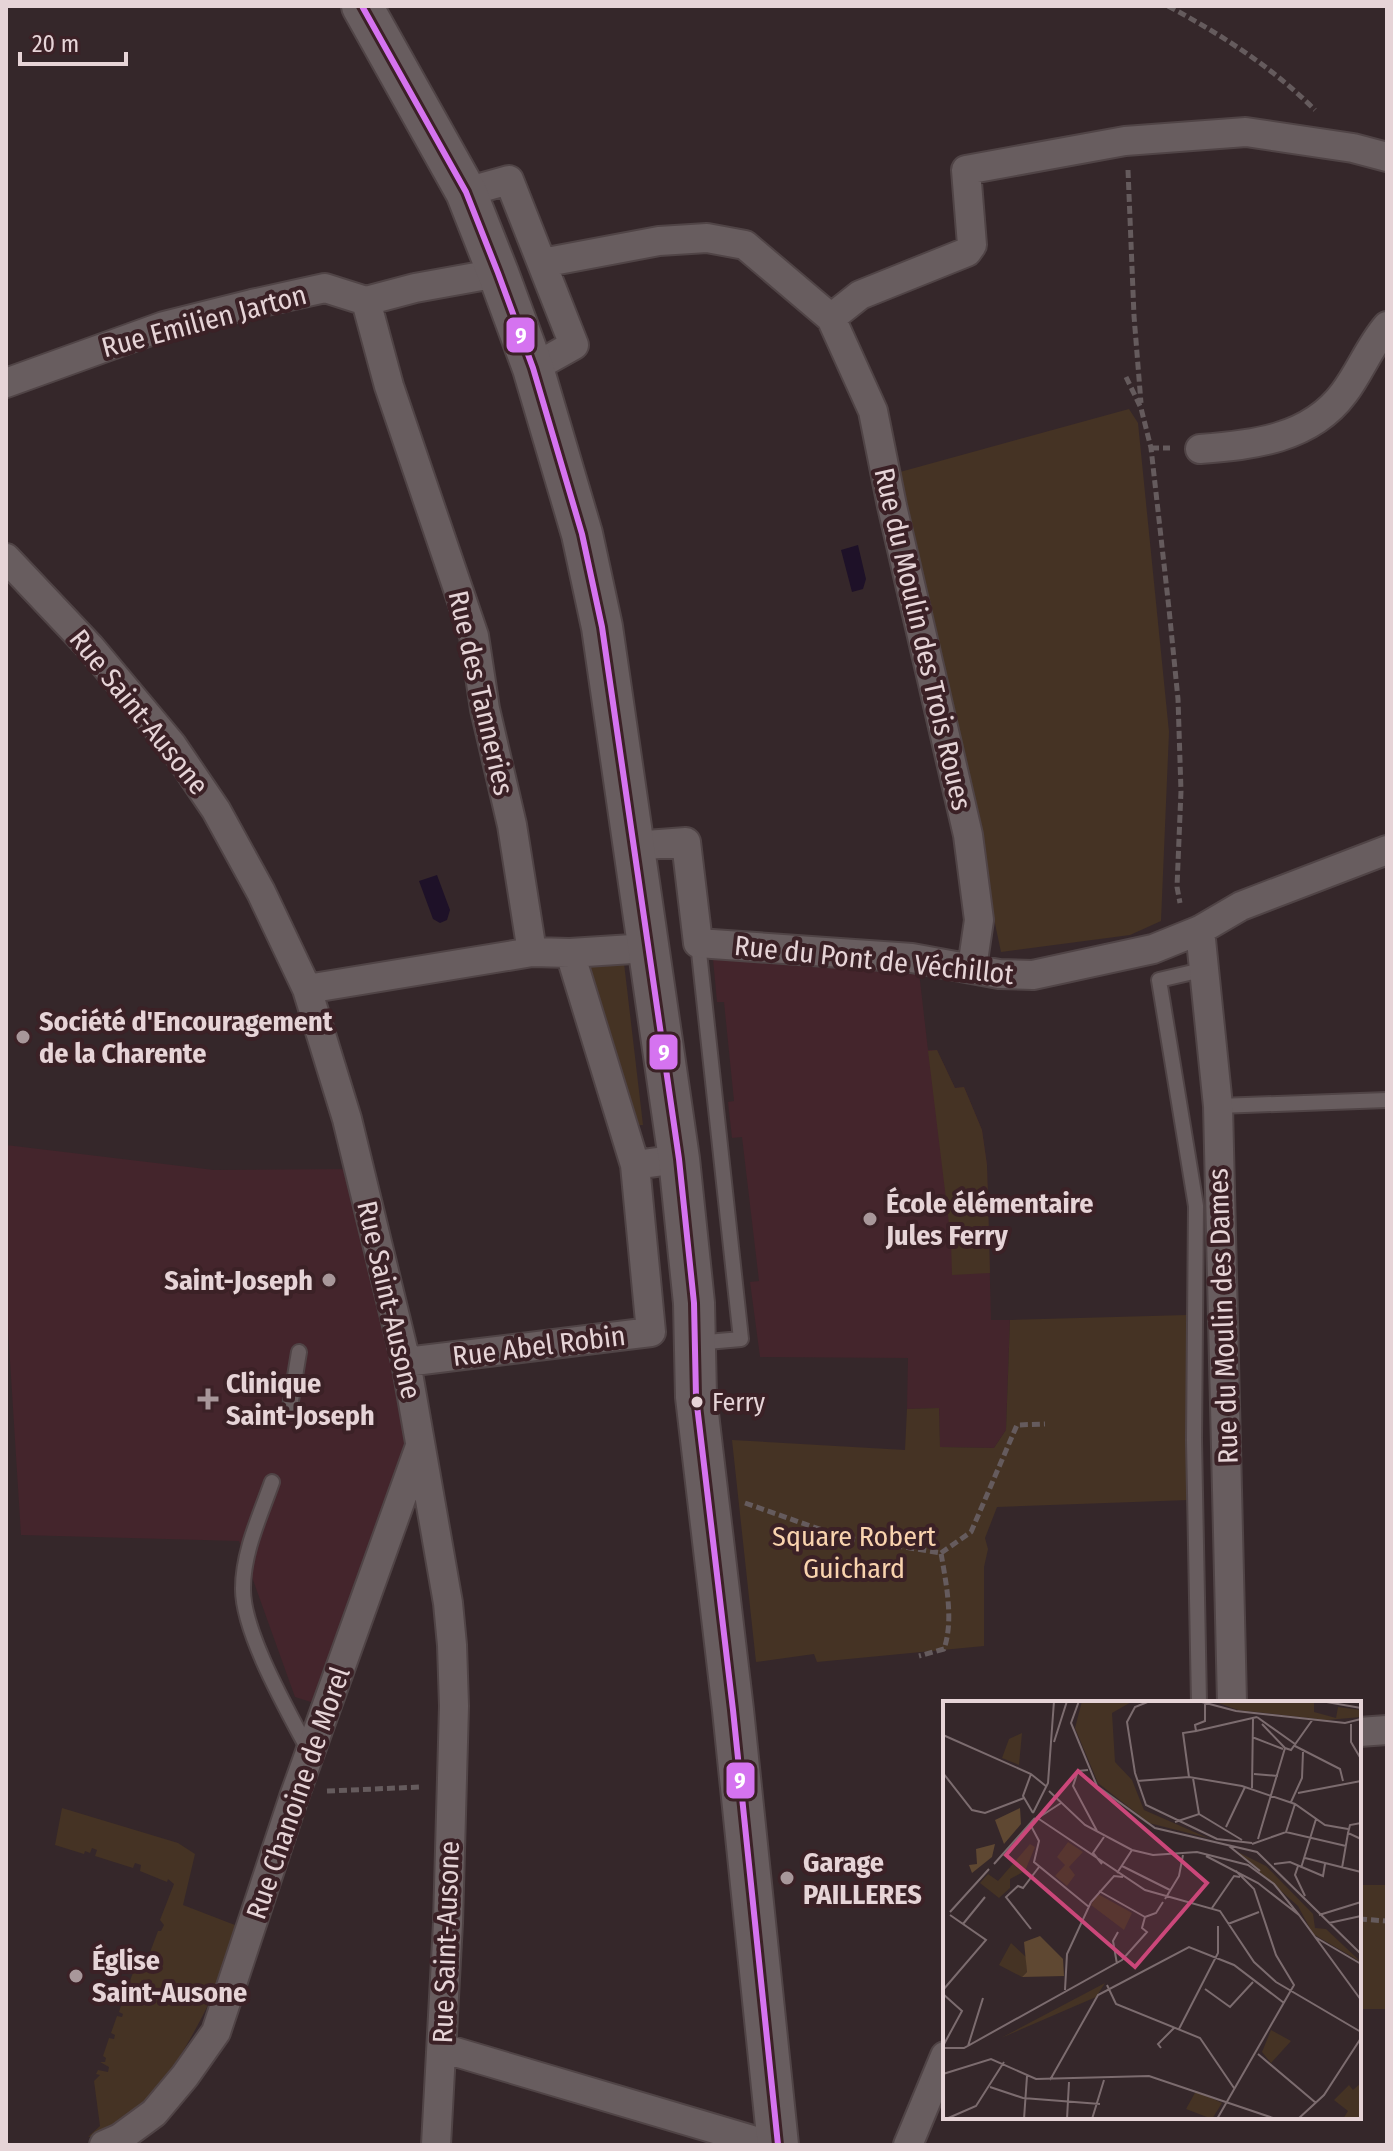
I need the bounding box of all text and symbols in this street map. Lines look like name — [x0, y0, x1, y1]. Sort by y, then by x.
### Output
scale bar — [20, 16, 126, 66]
text: 20 m — [32, 30, 79, 58]
street label: Rue Emilien Jarton — [98, 278, 310, 364]
line badge: 9 — [505, 316, 536, 354]
text: 9 — [515, 322, 527, 349]
street label: Rue du Moulin des Trois Roues — [868, 465, 978, 813]
street label: Rue des Tanneries — [441, 587, 521, 799]
street label: Rue Saint-Ausone — [62, 623, 216, 801]
street label: Rue du Pont de Véchillot — [733, 929, 1016, 991]
place label: Société d'Encouragement de la Charente — [39, 1005, 334, 1070]
marker: Société d'Encouragement de la Charente — [14, 1028, 32, 1046]
line badge: 9 — [648, 1033, 679, 1071]
text: 9 — [658, 1039, 670, 1066]
street label: Rue du Moulin des Dames — [1201, 1167, 1245, 1465]
place label: École élémentaire Jules Ferry — [885, 1186, 1093, 1252]
street label: Rue Saint-Ausone — [350, 1198, 428, 1402]
marker: École élémentaire Jules Ferry — [861, 1210, 879, 1228]
place label: Saint-Joseph — [164, 1264, 313, 1297]
marker: Saint-Joseph — [320, 1271, 338, 1289]
street label: Rue Abel Robin — [451, 1319, 627, 1373]
place label: Clinique Saint-Joseph — [226, 1367, 375, 1432]
place label: Ferry — [712, 1387, 765, 1418]
marker: Clinique Saint-Joseph — [197, 1388, 219, 1410]
marker: Ferry — [689, 1394, 705, 1410]
park label: Square Robert Guichard — [772, 1520, 937, 1585]
street label: Rue Chanoine de Morel — [239, 1662, 357, 1924]
inset map — [943, 1701, 1361, 2119]
line badge: 9 — [725, 1761, 756, 1800]
text: 9 — [734, 1767, 746, 1794]
street label: Rue Saint-Ausone — [426, 1840, 466, 2044]
place label: Garage PAILLERES — [803, 1846, 922, 1911]
marker: Garage PAILLERES — [778, 1869, 796, 1887]
place label: Église Saint-Ausone — [92, 1943, 247, 2009]
marker: Église Saint-Ausone — [67, 1967, 85, 1985]

